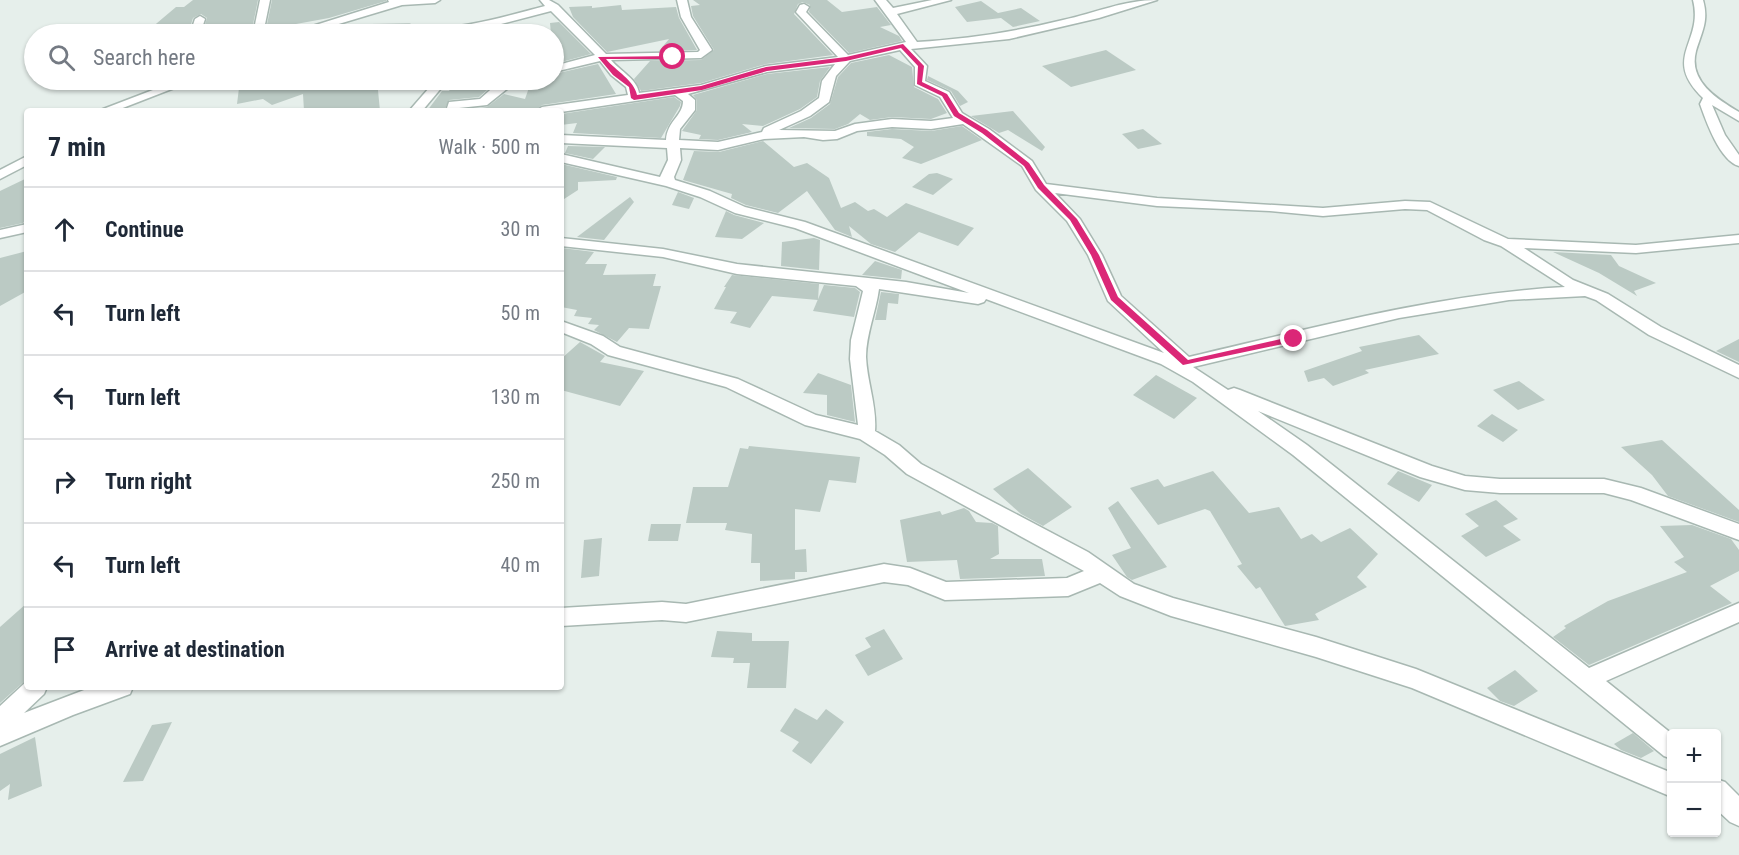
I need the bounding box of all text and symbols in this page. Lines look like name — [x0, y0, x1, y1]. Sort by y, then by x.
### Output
search box — [24, 24, 564, 90]
icon: search — [45, 41, 78, 74]
route start — [659, 43, 685, 69]
text: Search here — [93, 45, 195, 70]
text: 7 min — [48, 132, 106, 162]
text: Walk · 500 m — [439, 135, 540, 159]
icon: ahead — [48, 213, 81, 246]
text: Continue — [105, 217, 184, 242]
text: 30 m — [501, 217, 540, 241]
icon: left — [48, 297, 81, 330]
text: Turn left — [105, 301, 180, 326]
text: 50 m — [501, 301, 540, 325]
route end — [1280, 325, 1306, 351]
icon: left — [48, 381, 81, 414]
text: Turn left — [105, 385, 180, 410]
text: 130 m — [491, 385, 540, 409]
icon: right — [48, 465, 81, 498]
text: Turn right — [105, 469, 192, 494]
text: 250 m — [491, 469, 540, 493]
icon: left — [48, 549, 81, 582]
text: Turn left — [105, 553, 180, 578]
text: 40 m — [501, 553, 540, 577]
icon: arrive — [48, 633, 81, 666]
text: Arrive at destination — [105, 637, 285, 662]
map controls — [1667, 729, 1721, 837]
button: + — [1667, 729, 1721, 783]
button: − — [1667, 783, 1721, 837]

